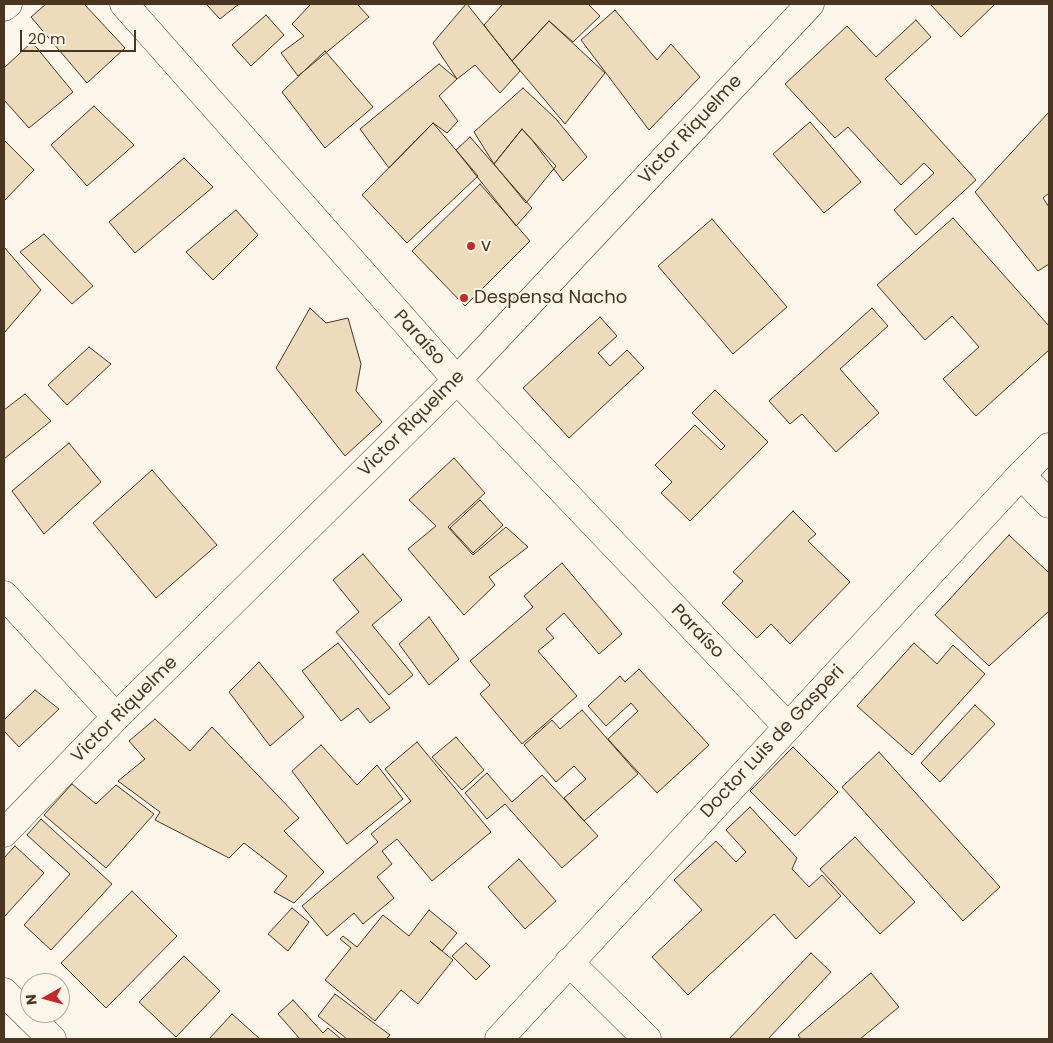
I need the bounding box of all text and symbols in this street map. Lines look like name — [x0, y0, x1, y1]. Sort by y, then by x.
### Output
scale bar — [22, 20, 139, 52]
text: 20 m — [28, 28, 66, 49]
street label: Victor Riquelme — [635, 71, 747, 189]
place label: v — [481, 235, 491, 257]
marker: v — [465, 240, 477, 252]
place label: Despensa Nacho — [474, 287, 627, 309]
marker: Despensa Nacho — [458, 292, 470, 304]
street label: Paraíso — [389, 306, 449, 370]
street label: Victor Riquelme — [354, 366, 470, 482]
street label: Paraíso — [666, 600, 728, 664]
street label: Victor Riquelme — [67, 652, 183, 768]
street label: Doctor Luis de Gasperi — [697, 661, 849, 823]
north arrow — [20, 973, 70, 1023]
text: N — [21, 993, 42, 1006]

